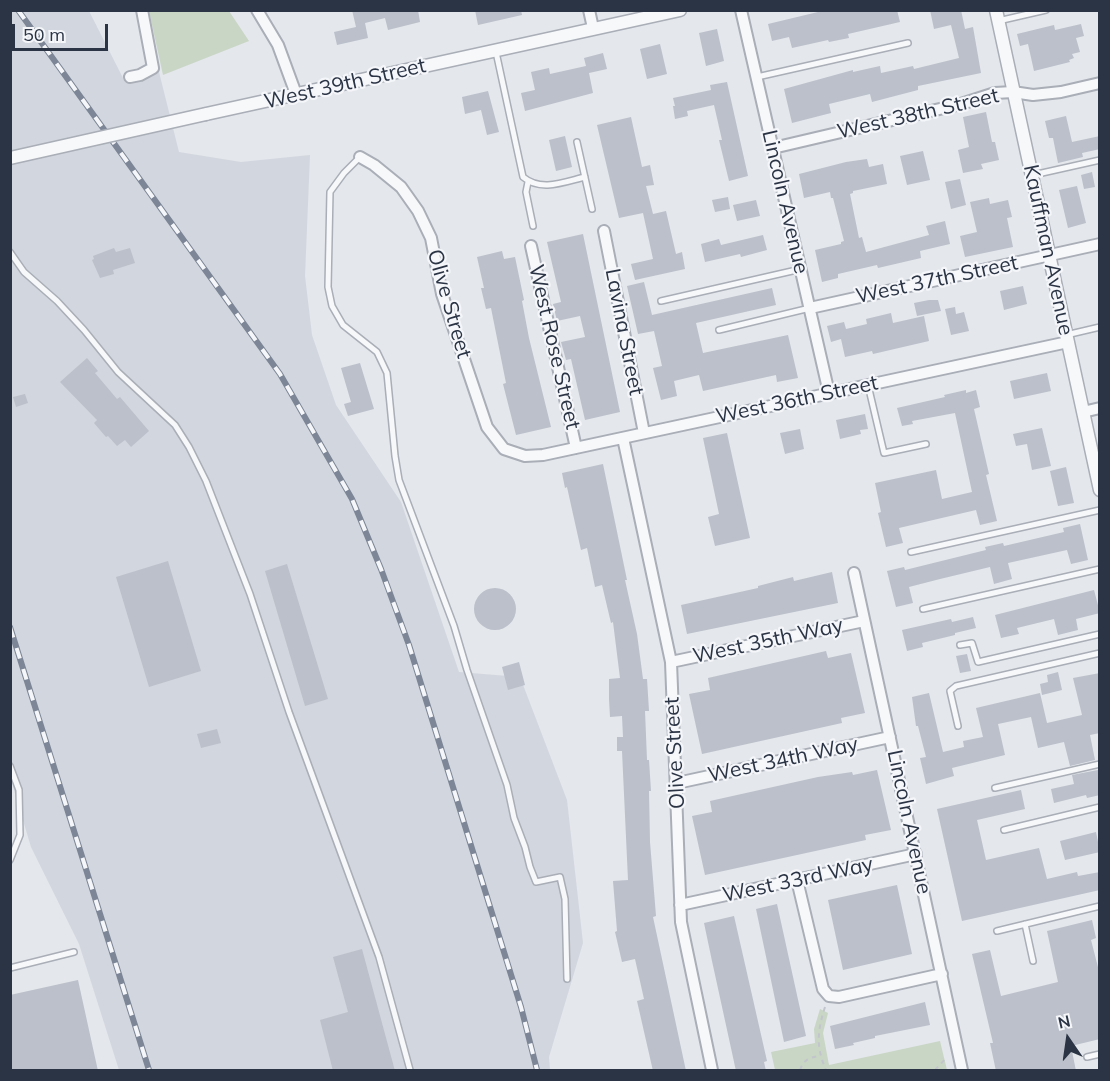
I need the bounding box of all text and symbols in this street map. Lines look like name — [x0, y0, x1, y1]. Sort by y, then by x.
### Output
scale bar — [15, 12, 111, 50]
text: 50 m — [23, 23, 65, 46]
street label: West 39th Street — [262, 53, 428, 115]
street label: West 38th Street — [835, 83, 1001, 145]
street label: Lincoln Avenue — [756, 128, 814, 276]
street label: Kauffman Avenue — [1018, 162, 1078, 338]
street label: Olive Street — [421, 247, 477, 361]
street label: West 37th Street — [854, 251, 1020, 309]
street label: West Rose Street — [523, 262, 585, 432]
street label: Lavina Street — [599, 267, 649, 397]
street label: West 36th Street — [714, 371, 880, 429]
street label: West 35th Way — [691, 613, 845, 669]
street label: Olive Street — [659, 696, 691, 810]
street label: West 34th Way — [706, 732, 860, 788]
street label: Lincoln Avenue — [881, 748, 937, 896]
street label: West 33rd Way — [720, 852, 876, 908]
north arrow — [1038, 1009, 1098, 1069]
text: N — [1056, 1010, 1072, 1033]

